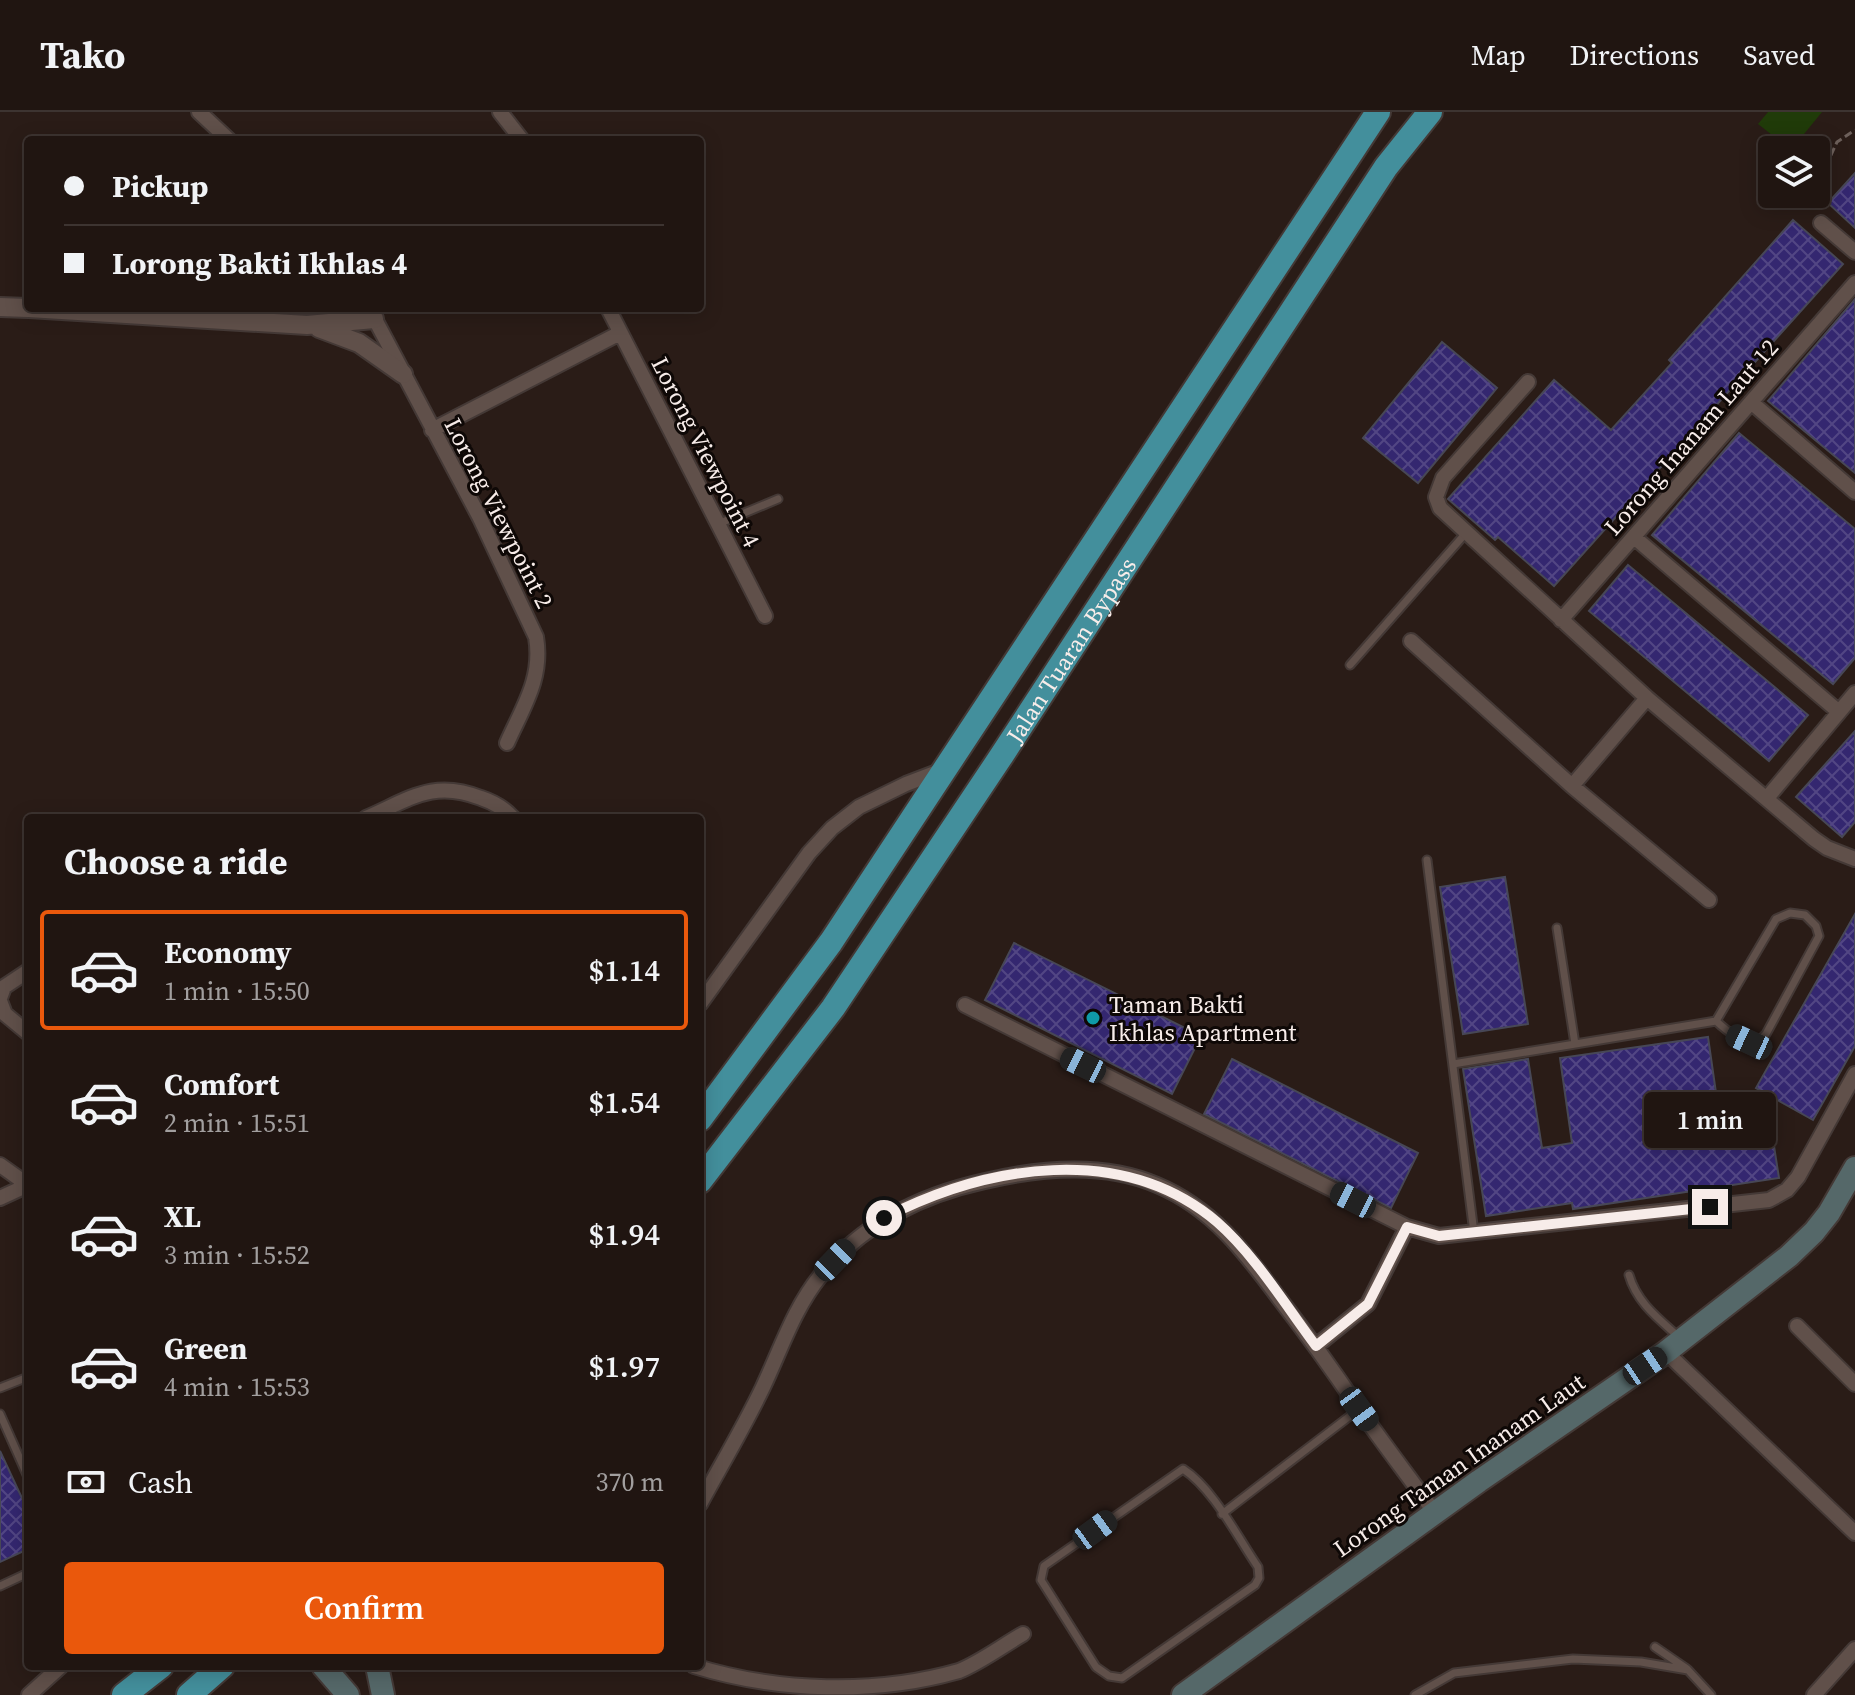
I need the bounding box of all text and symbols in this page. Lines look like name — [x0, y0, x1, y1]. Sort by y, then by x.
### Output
text: Tako — [40, 29, 125, 81]
text: Map — [1471, 36, 1526, 74]
text: Directions — [1570, 36, 1699, 74]
text: Saved — [1743, 36, 1815, 74]
map controls — [1758, 136, 1830, 208]
button: layers — [1758, 136, 1830, 208]
text: Pickup — [112, 166, 208, 207]
text: Lorong Bakti Ikhlas 4 — [112, 243, 408, 284]
street label: Lorong Inanam Laut 12 — [1596, 332, 1786, 542]
street label: Lorong Viewpoint 4 — [644, 351, 768, 553]
street label: Lorong Viewpoint 2 — [437, 412, 561, 614]
street label: Jalan Tuaran Bypass — [997, 551, 1143, 750]
text: Choose a ride — [64, 837, 287, 886]
text: Economy — [164, 932, 292, 973]
icon: car — [68, 934, 140, 1006]
text: $1.14 — [589, 950, 660, 991]
text: 1 min · 15:50 — [164, 973, 310, 1009]
place label: Taman Bakti Ikhlas Apartment — [1109, 988, 1297, 1049]
marker: Taman Bakti Ikhlas Apartment — [1084, 1009, 1102, 1027]
car — [1722, 1021, 1776, 1063]
car — [1056, 1044, 1110, 1086]
text: Comfort — [164, 1064, 279, 1105]
icon: car — [68, 1066, 140, 1138]
text: $1.54 — [589, 1082, 660, 1123]
callout: 1 min — [1644, 1091, 1776, 1147]
text: 1 min — [1677, 1102, 1743, 1138]
text: 2 min · 15:51 — [164, 1105, 310, 1141]
car — [1326, 1178, 1380, 1222]
route end — [1692, 1189, 1728, 1225]
text: XL — [164, 1196, 201, 1237]
icon: car — [68, 1198, 140, 1270]
route start — [866, 1200, 902, 1236]
text: $1.94 — [589, 1214, 660, 1255]
car — [810, 1234, 860, 1286]
text: 3 min · 15:52 — [164, 1237, 310, 1273]
text: Green — [164, 1328, 247, 1369]
icon: car — [68, 1330, 140, 1402]
car — [1618, 1343, 1672, 1389]
text: $1.97 — [589, 1346, 660, 1387]
street label: Lorong Taman Inanam Laut — [1327, 1365, 1591, 1565]
text: 4 min · 15:53 — [164, 1369, 310, 1405]
car — [1335, 1383, 1383, 1435]
icon: cash — [64, 1460, 108, 1504]
text: Cash — [128, 1462, 193, 1503]
text: 370 m — [596, 1464, 664, 1500]
car — [1069, 1506, 1121, 1554]
button: Confirm — [64, 1562, 664, 1654]

